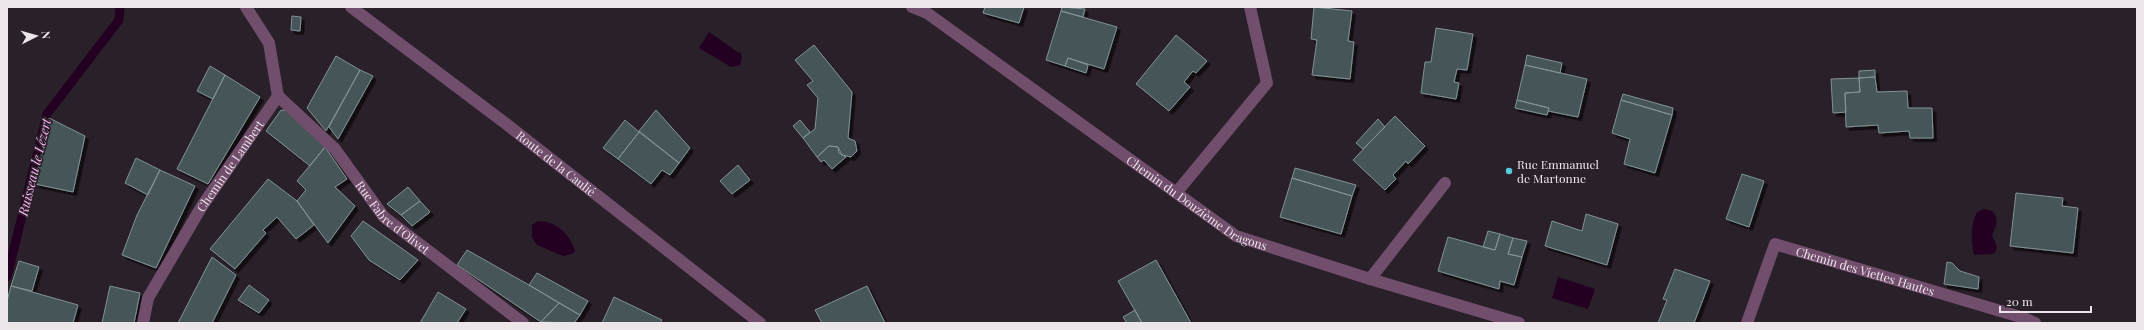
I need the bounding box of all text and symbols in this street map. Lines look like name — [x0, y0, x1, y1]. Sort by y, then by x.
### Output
north arrow — [16, 16, 56, 56]
text: N — [39, 30, 54, 40]
water label: Ruisseau le Lézert — [13, 116, 54, 218]
street label: Chemin de Lambert — [192, 116, 267, 214]
street label: Route de la Caulié — [513, 127, 599, 199]
street label: Chemin du Douzième Dragons — [1124, 152, 1269, 254]
place label: Rue Emmanuel de Martonne — [1517, 156, 1600, 186]
marker: Rue Emmanuel de Martonne — [1504, 166, 1514, 176]
street label: Rue Fabre d'Olivet — [352, 177, 434, 258]
street label: Chemin des Viettes Hautes — [1794, 243, 1936, 299]
scale bar — [2000, 288, 2091, 314]
text: 20 m — [2006, 293, 2033, 309]

